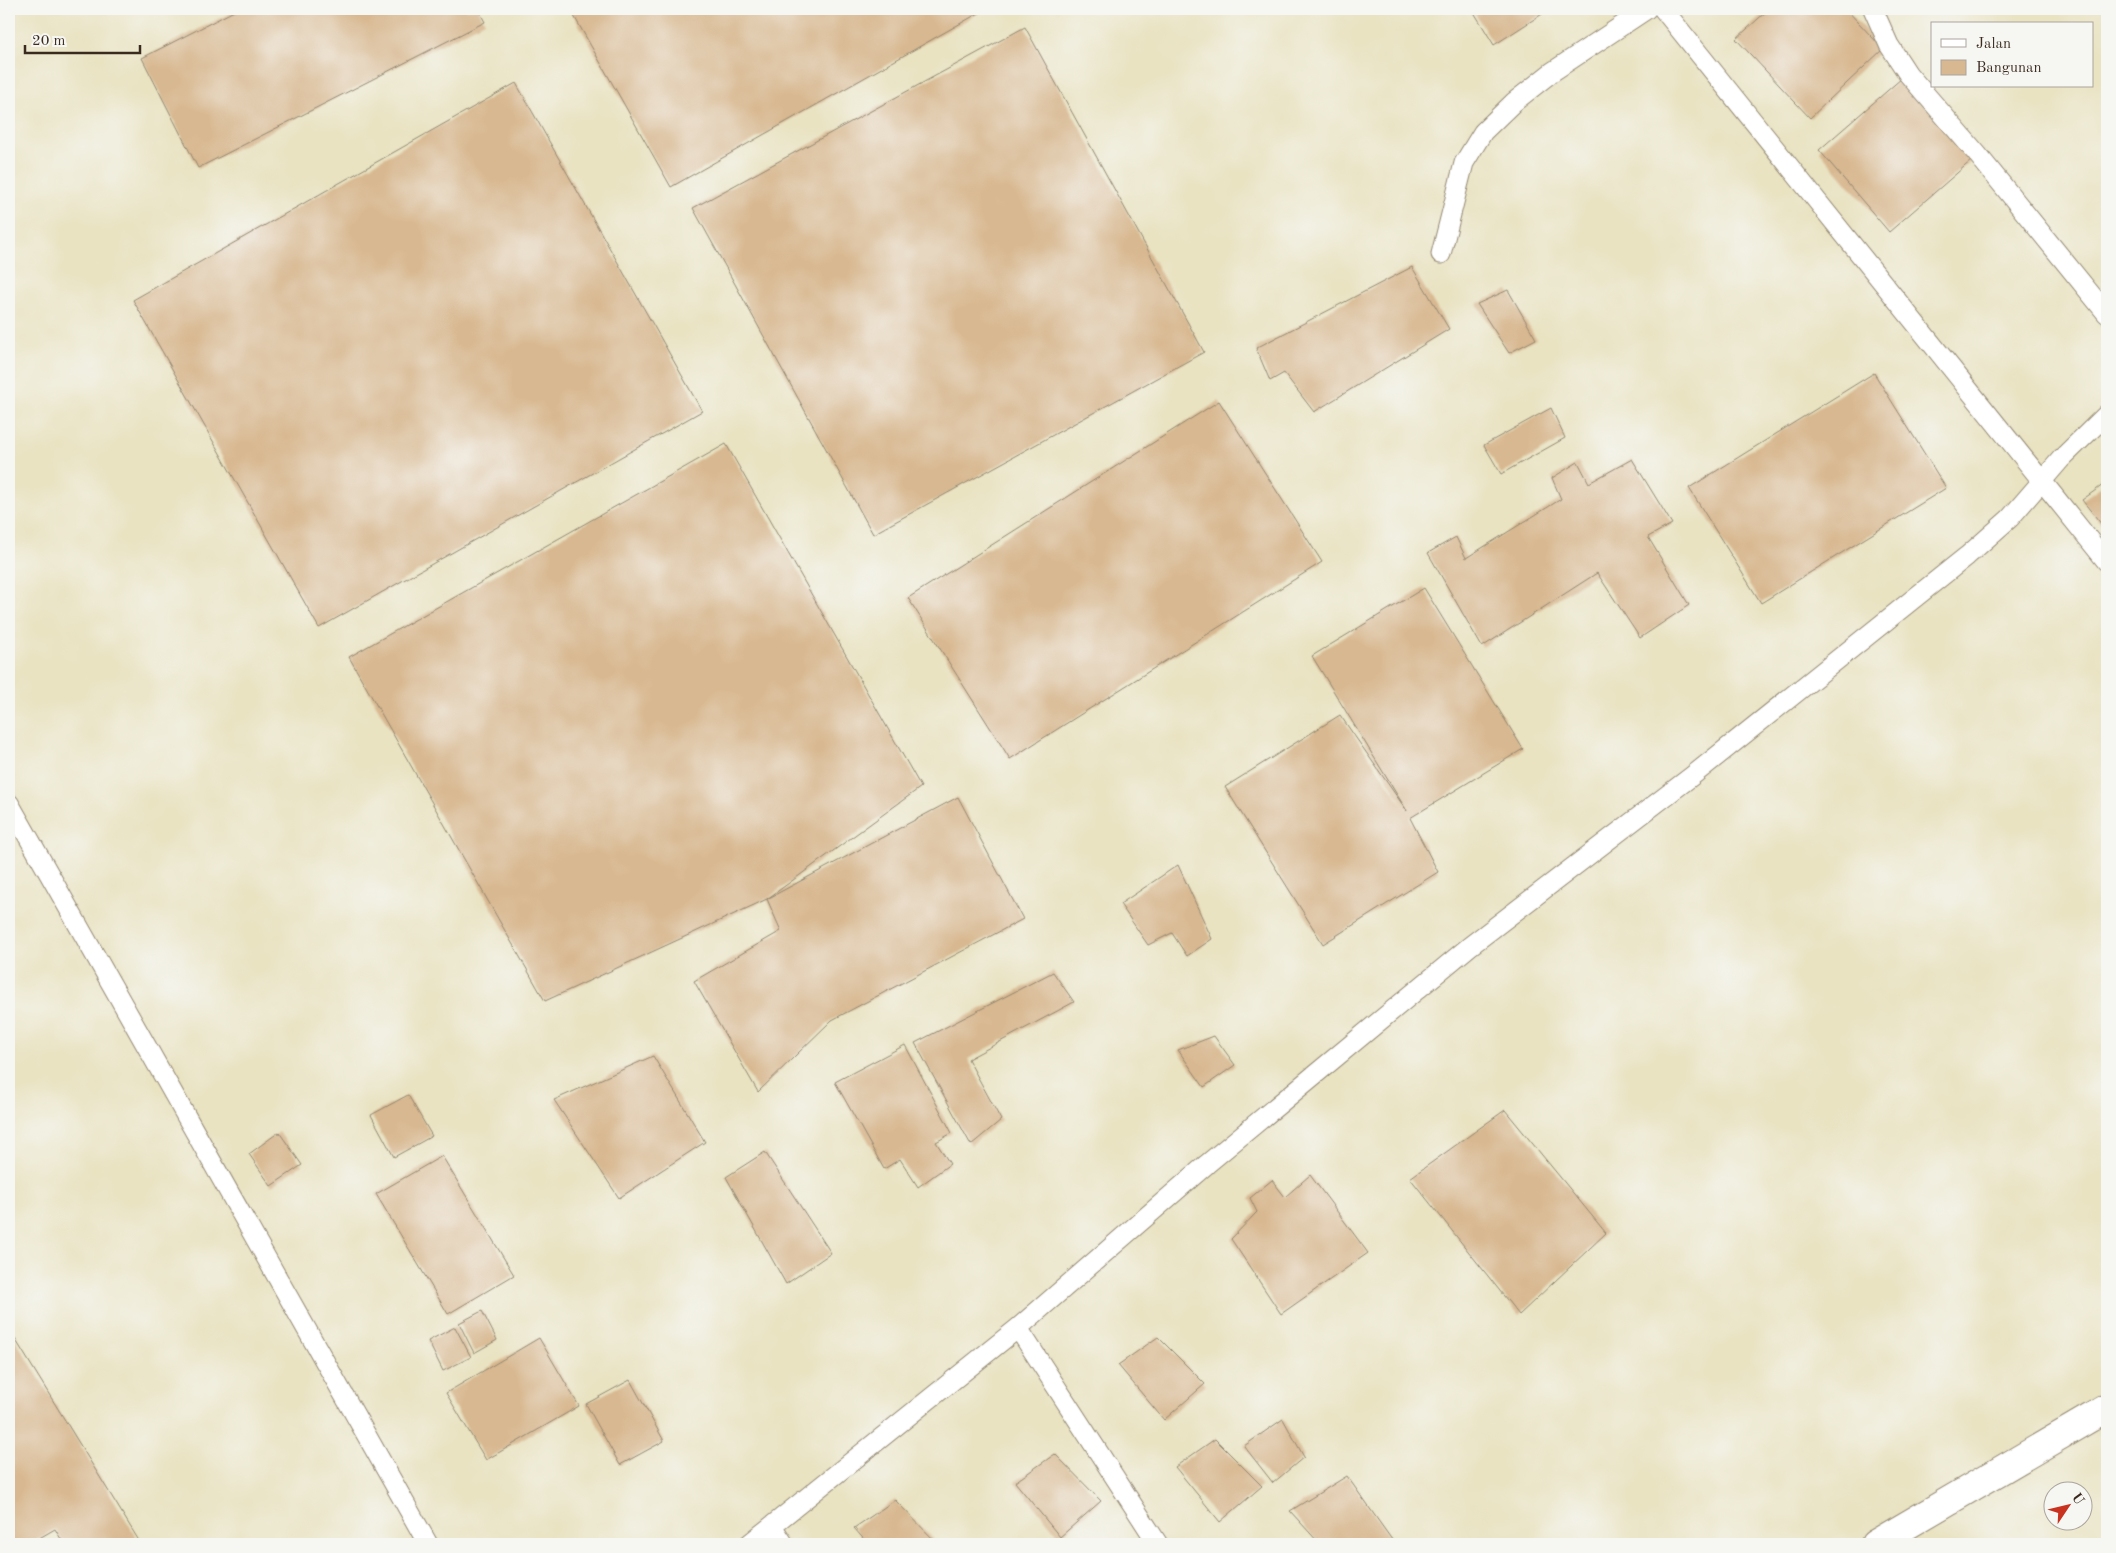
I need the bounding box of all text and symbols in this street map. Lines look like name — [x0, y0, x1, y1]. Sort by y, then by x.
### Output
scale bar — [25, 22, 140, 54]
legend — [1931, 22, 2094, 88]
text: 20 m — [32, 34, 66, 49]
text: Jalan — [1976, 37, 2011, 52]
text: Bangunan — [1976, 61, 2042, 76]
north arrow — [2044, 1480, 2094, 1530]
text: U — [2069, 1491, 2087, 1508]

